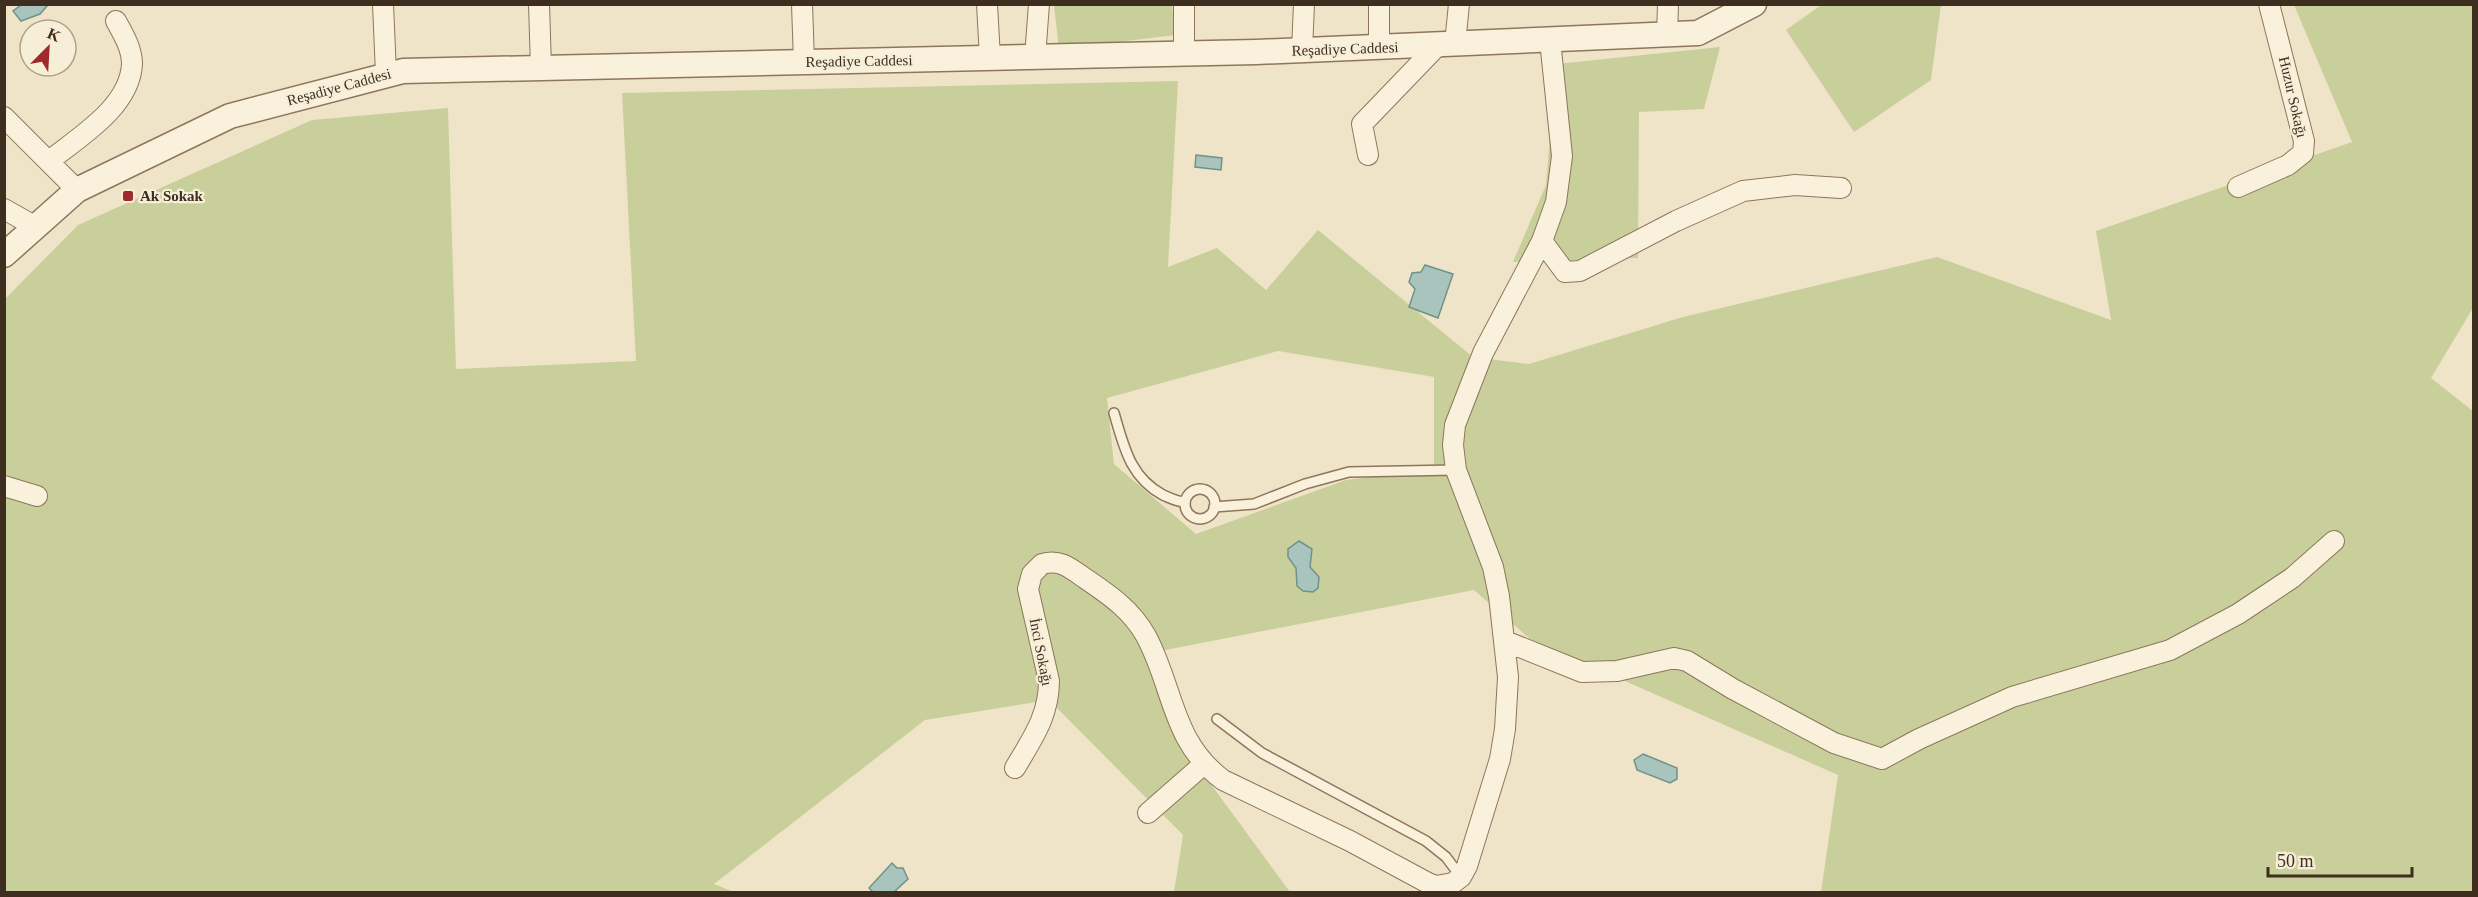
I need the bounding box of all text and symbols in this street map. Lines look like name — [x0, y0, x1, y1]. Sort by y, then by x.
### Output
north arrow — [18, 18, 78, 78]
text: K — [45, 24, 64, 45]
street label: Reşadiye Caddesi — [1291, 39, 1399, 59]
street label: Reşadiye Caddesi — [805, 52, 913, 70]
street label: Huzur Sokağı — [2276, 55, 2310, 139]
street label: Reşadiye Caddesi — [285, 65, 393, 109]
place label: Ak Sokak — [140, 188, 204, 204]
marker: Ak Sokak — [121, 189, 135, 203]
street label: İnci Sokağı — [1027, 617, 1055, 687]
scale bar — [2268, 840, 2412, 878]
text: 50 m — [2277, 851, 2314, 871]

